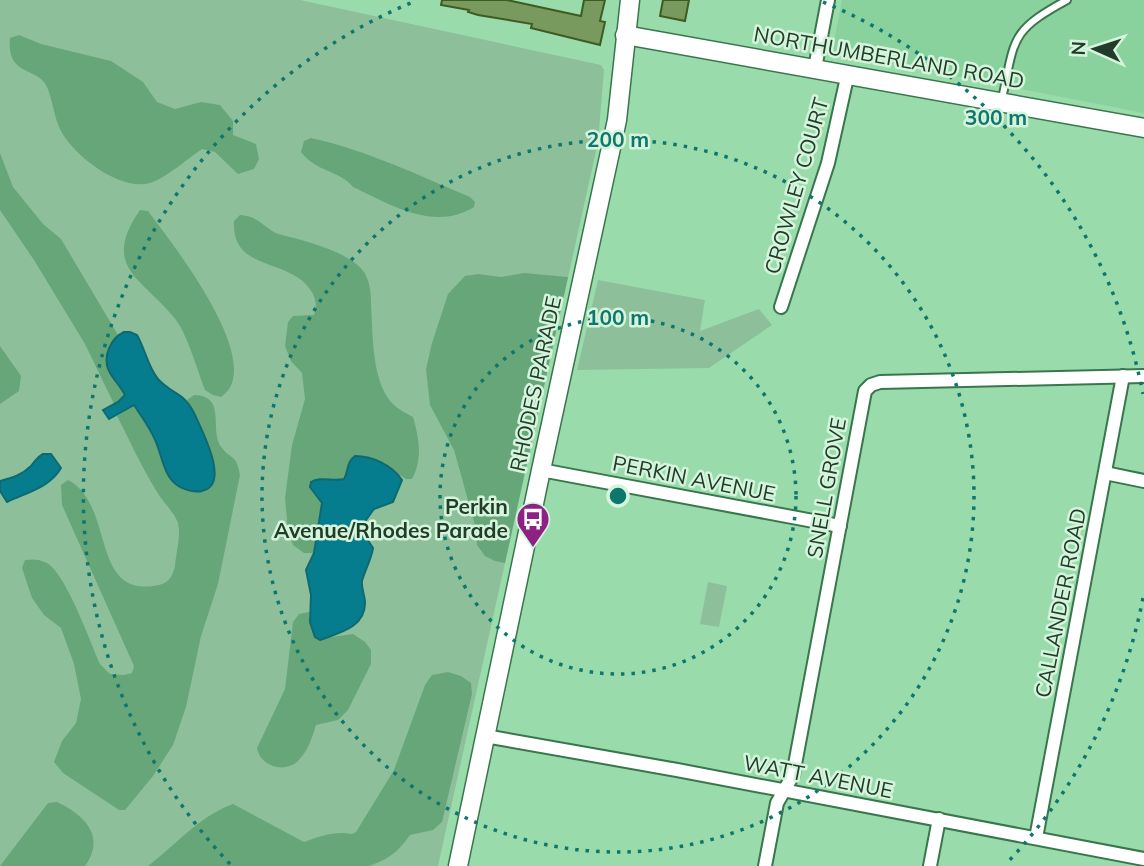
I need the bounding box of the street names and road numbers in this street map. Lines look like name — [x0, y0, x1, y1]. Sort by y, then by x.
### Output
street label: NORTHUMBERLAND ROAD — [752, 20, 1026, 94]
street label: CROWLEY COURT — [758, 94, 834, 277]
street label: RHODES PARADE — [504, 294, 566, 474]
street label: SNELL GROVE — [801, 416, 851, 560]
street label: PERKIN AVENUE — [611, 450, 778, 507]
street label: CALLANDER ROAD — [1029, 506, 1091, 700]
street label: WATT AVENUE — [741, 749, 895, 803]

